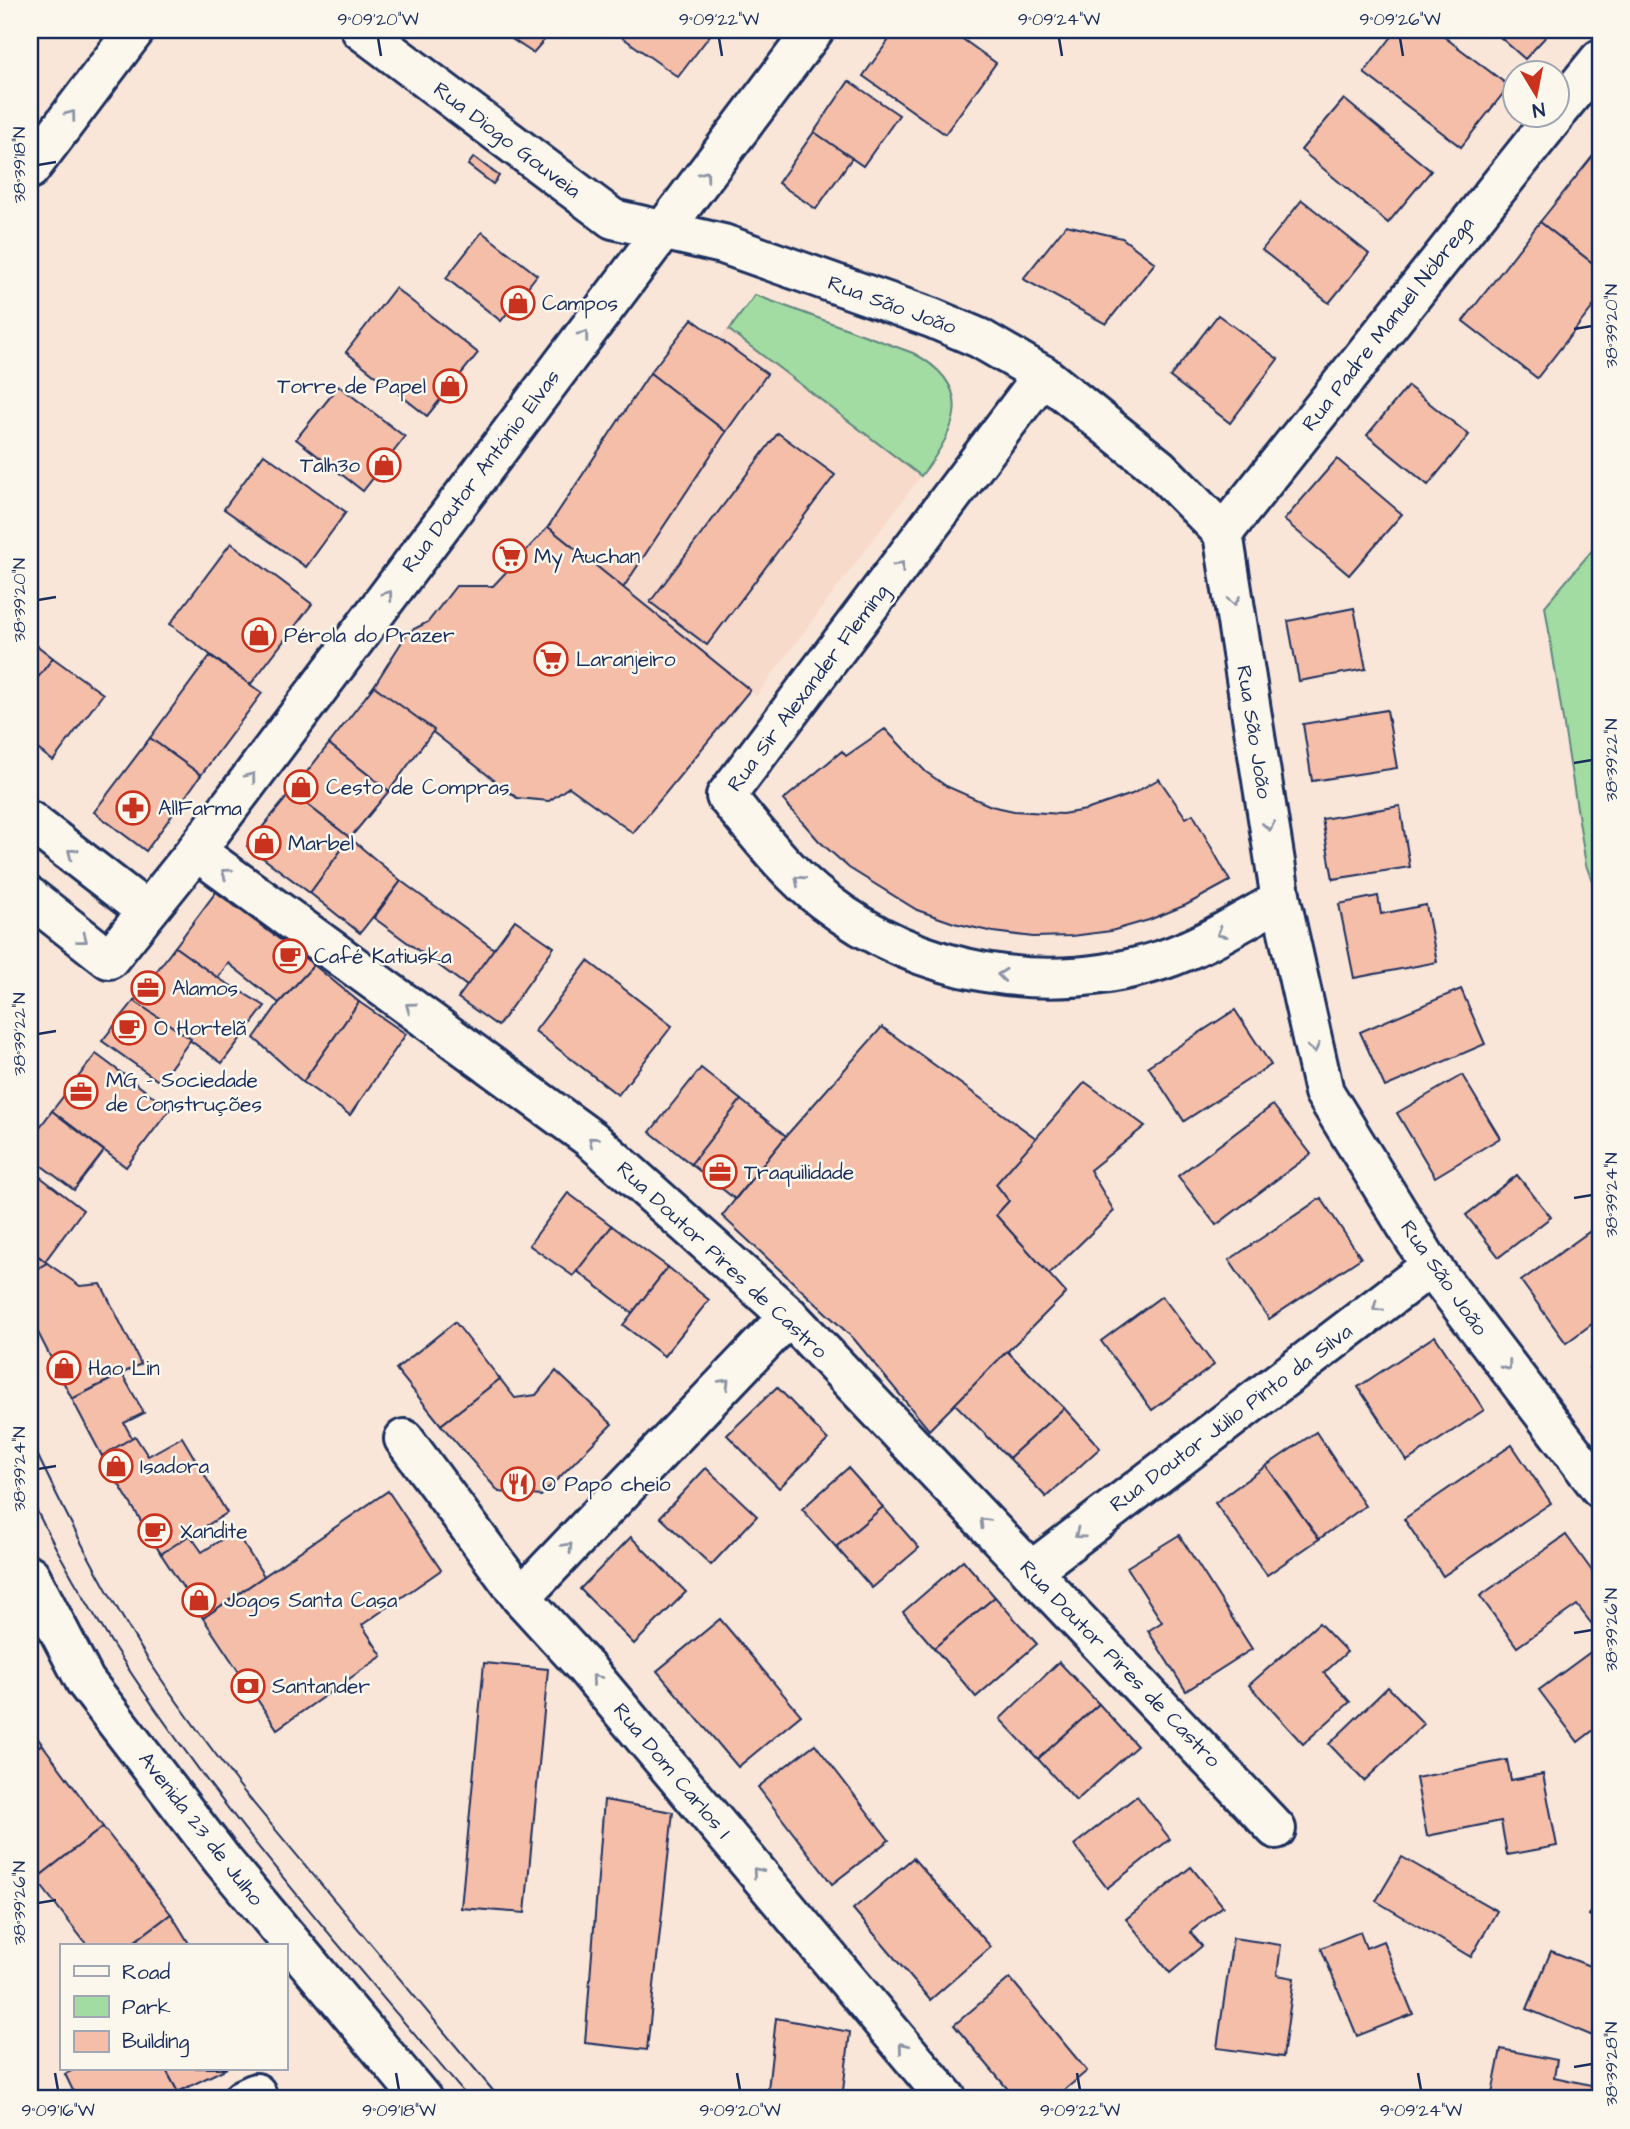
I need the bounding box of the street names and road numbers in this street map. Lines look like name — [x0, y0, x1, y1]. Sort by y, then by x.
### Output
street label: Rua Diogo Gouveia — [426, 75, 587, 207]
street label: Rua Padre Manuel Nóbrega — [1295, 211, 1483, 438]
street label: Rua São João — [824, 268, 960, 342]
street label: Rua Doutor António Elvas — [395, 364, 567, 578]
street label: Rua Sir Alexander Fleming — [720, 578, 897, 799]
street label: Rua São João — [1229, 663, 1279, 801]
street label: Rua Doutor Pires de Castro — [610, 1155, 834, 1366]
street label: Rua São João — [1394, 1215, 1495, 1342]
street label: Rua Doutor Júlio Pinto da Silva — [1104, 1317, 1358, 1519]
street label: Rua Doutor Pires de Castro — [1013, 1554, 1227, 1774]
street label: Rua Dom Carlos I — [606, 1697, 738, 1845]
street label: Avenida 23 de Julho — [132, 1746, 270, 1912]

